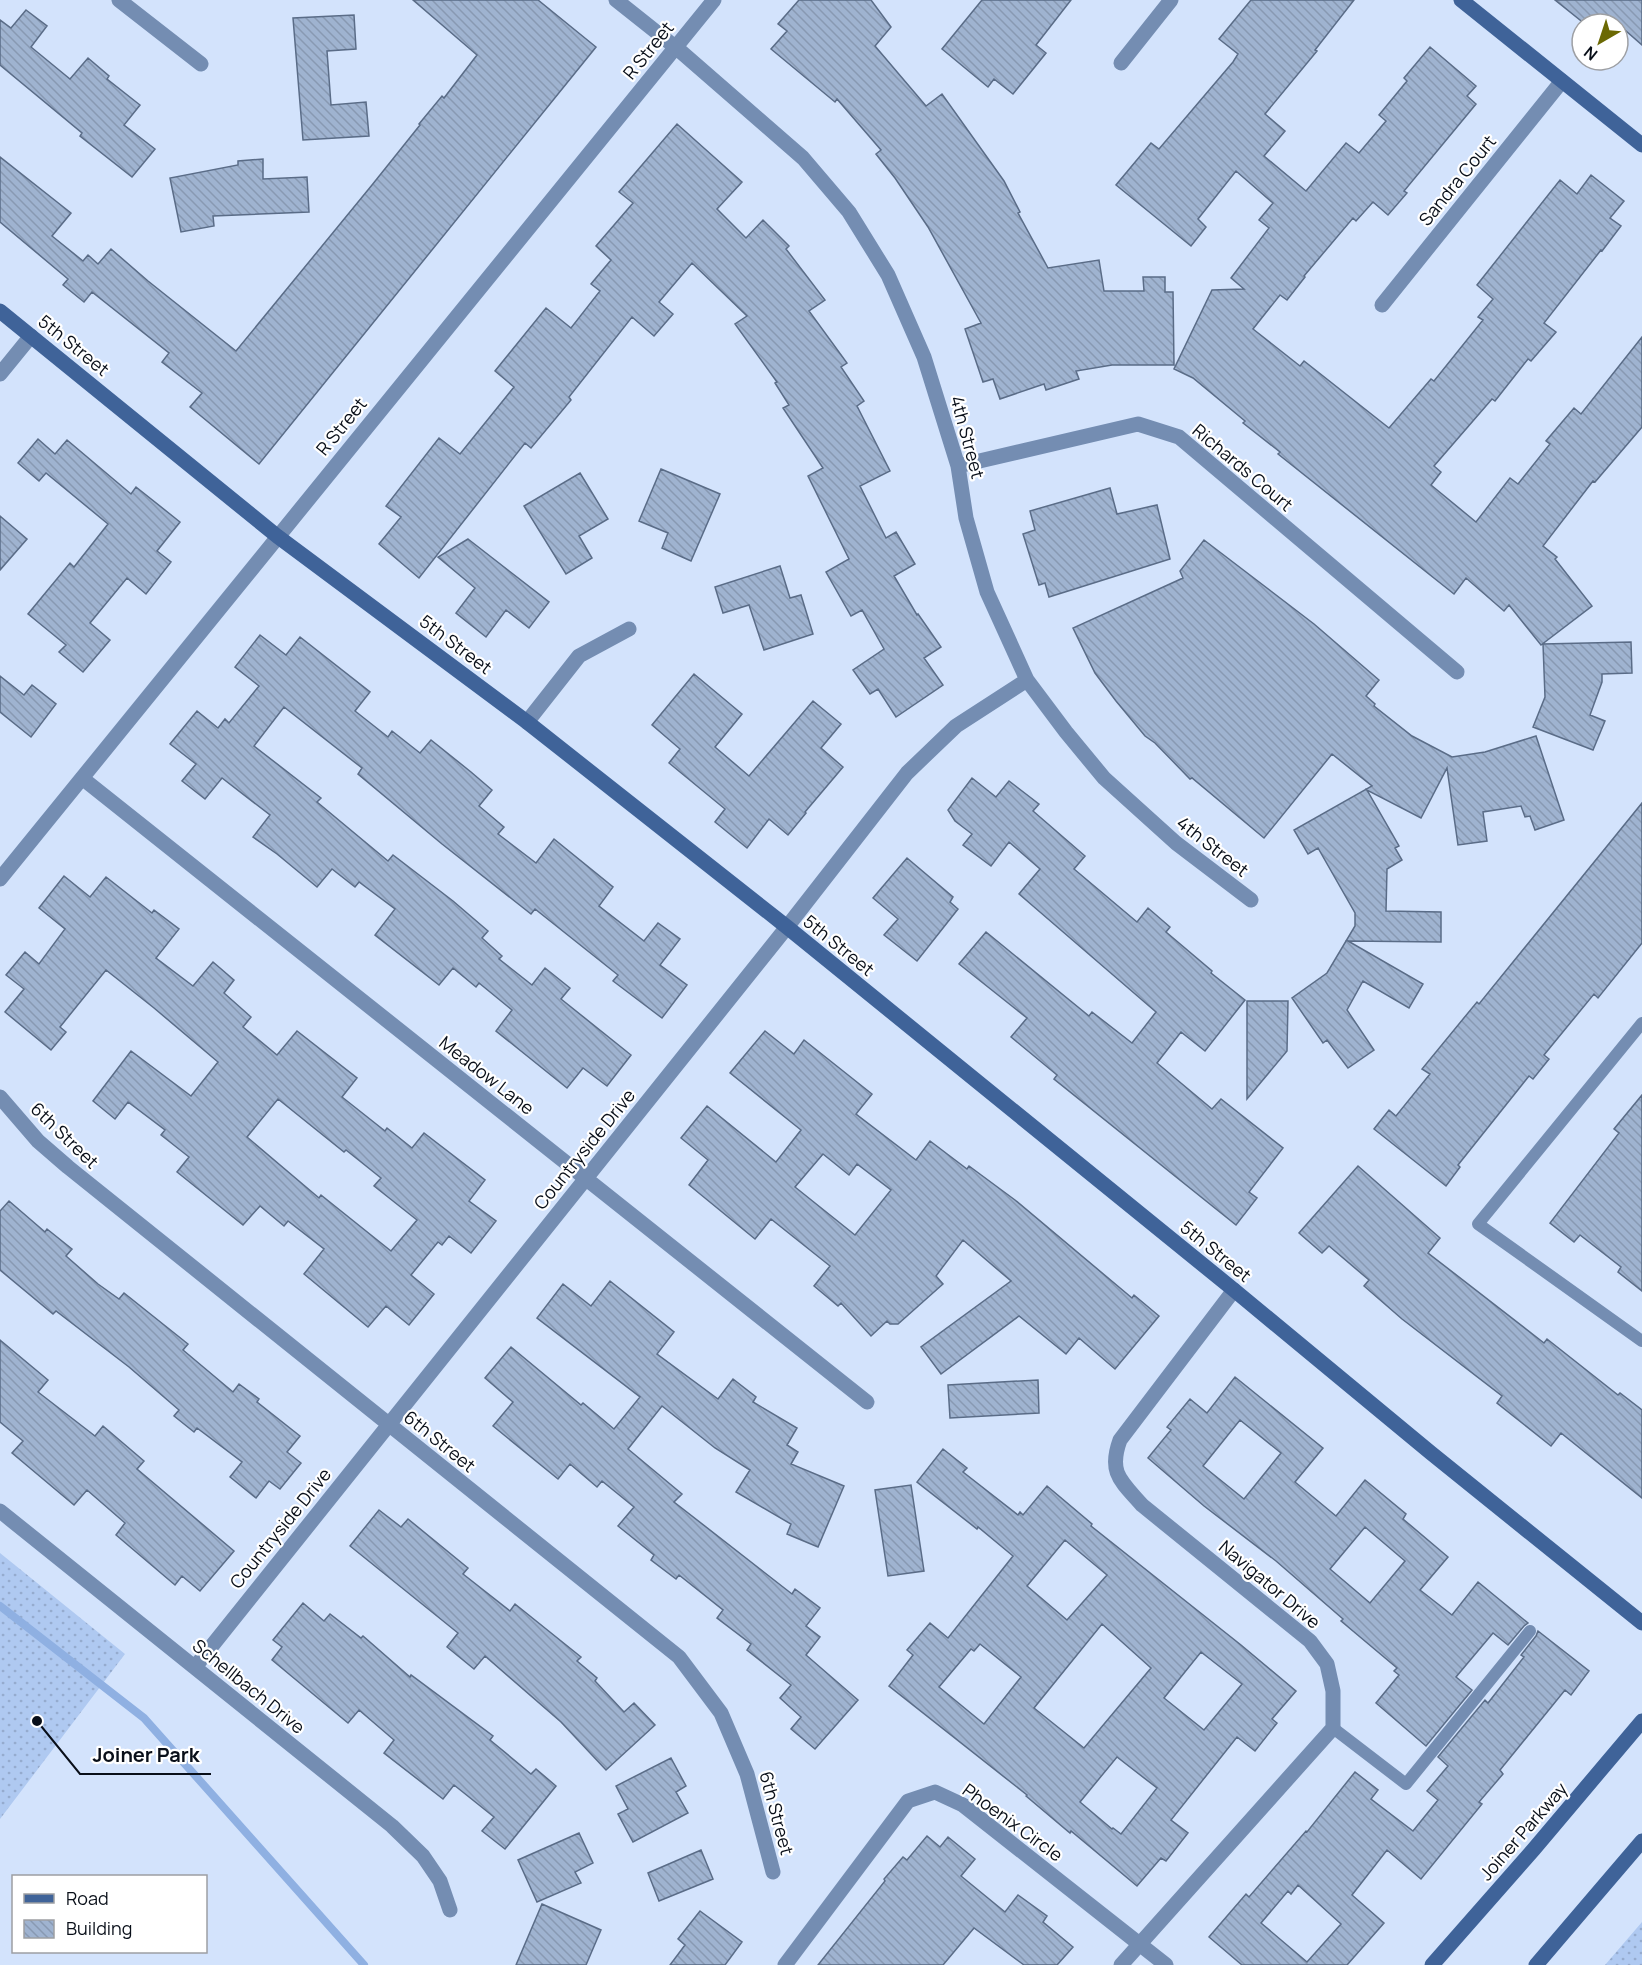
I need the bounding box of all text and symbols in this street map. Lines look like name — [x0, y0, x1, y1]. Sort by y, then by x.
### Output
north arrow — [1570, 12, 1630, 72]
street label: R Street — [617, 16, 679, 84]
text: N — [1579, 41, 1602, 66]
street label: Sandra Court — [1413, 130, 1501, 230]
street label: 5th Street — [34, 309, 114, 381]
street label: R Street — [310, 392, 372, 460]
street label: 4th Street — [945, 393, 991, 481]
street label: Richards Court — [1188, 418, 1298, 516]
street label: 5th Street — [415, 609, 497, 679]
street label: 4th Street — [1172, 810, 1254, 882]
street label: 5th Street — [799, 909, 879, 981]
street label: Meadow Lane — [435, 1030, 539, 1120]
street label: Countryside Drive — [528, 1084, 640, 1214]
street label: 6th Street — [26, 1097, 104, 1173]
street label: 5th Street — [1176, 1215, 1256, 1287]
street label: 6th Street — [399, 1405, 481, 1477]
street label: Countryside Drive — [224, 1463, 336, 1593]
street label: Navigator Drive — [1214, 1534, 1326, 1634]
street label: Schellbach Drive — [188, 1633, 310, 1739]
callout: Joiner Park — [80, 1736, 211, 1774]
text: Joiner Park — [92, 1741, 201, 1768]
street label: 6th Street — [754, 1769, 800, 1857]
street label: Joiner Parkway — [1474, 1777, 1573, 1885]
street label: Phoenix Circle — [958, 1778, 1068, 1866]
legend — [12, 1875, 207, 1953]
text: Road — [66, 1886, 109, 1910]
text: Building — [66, 1916, 132, 1940]

